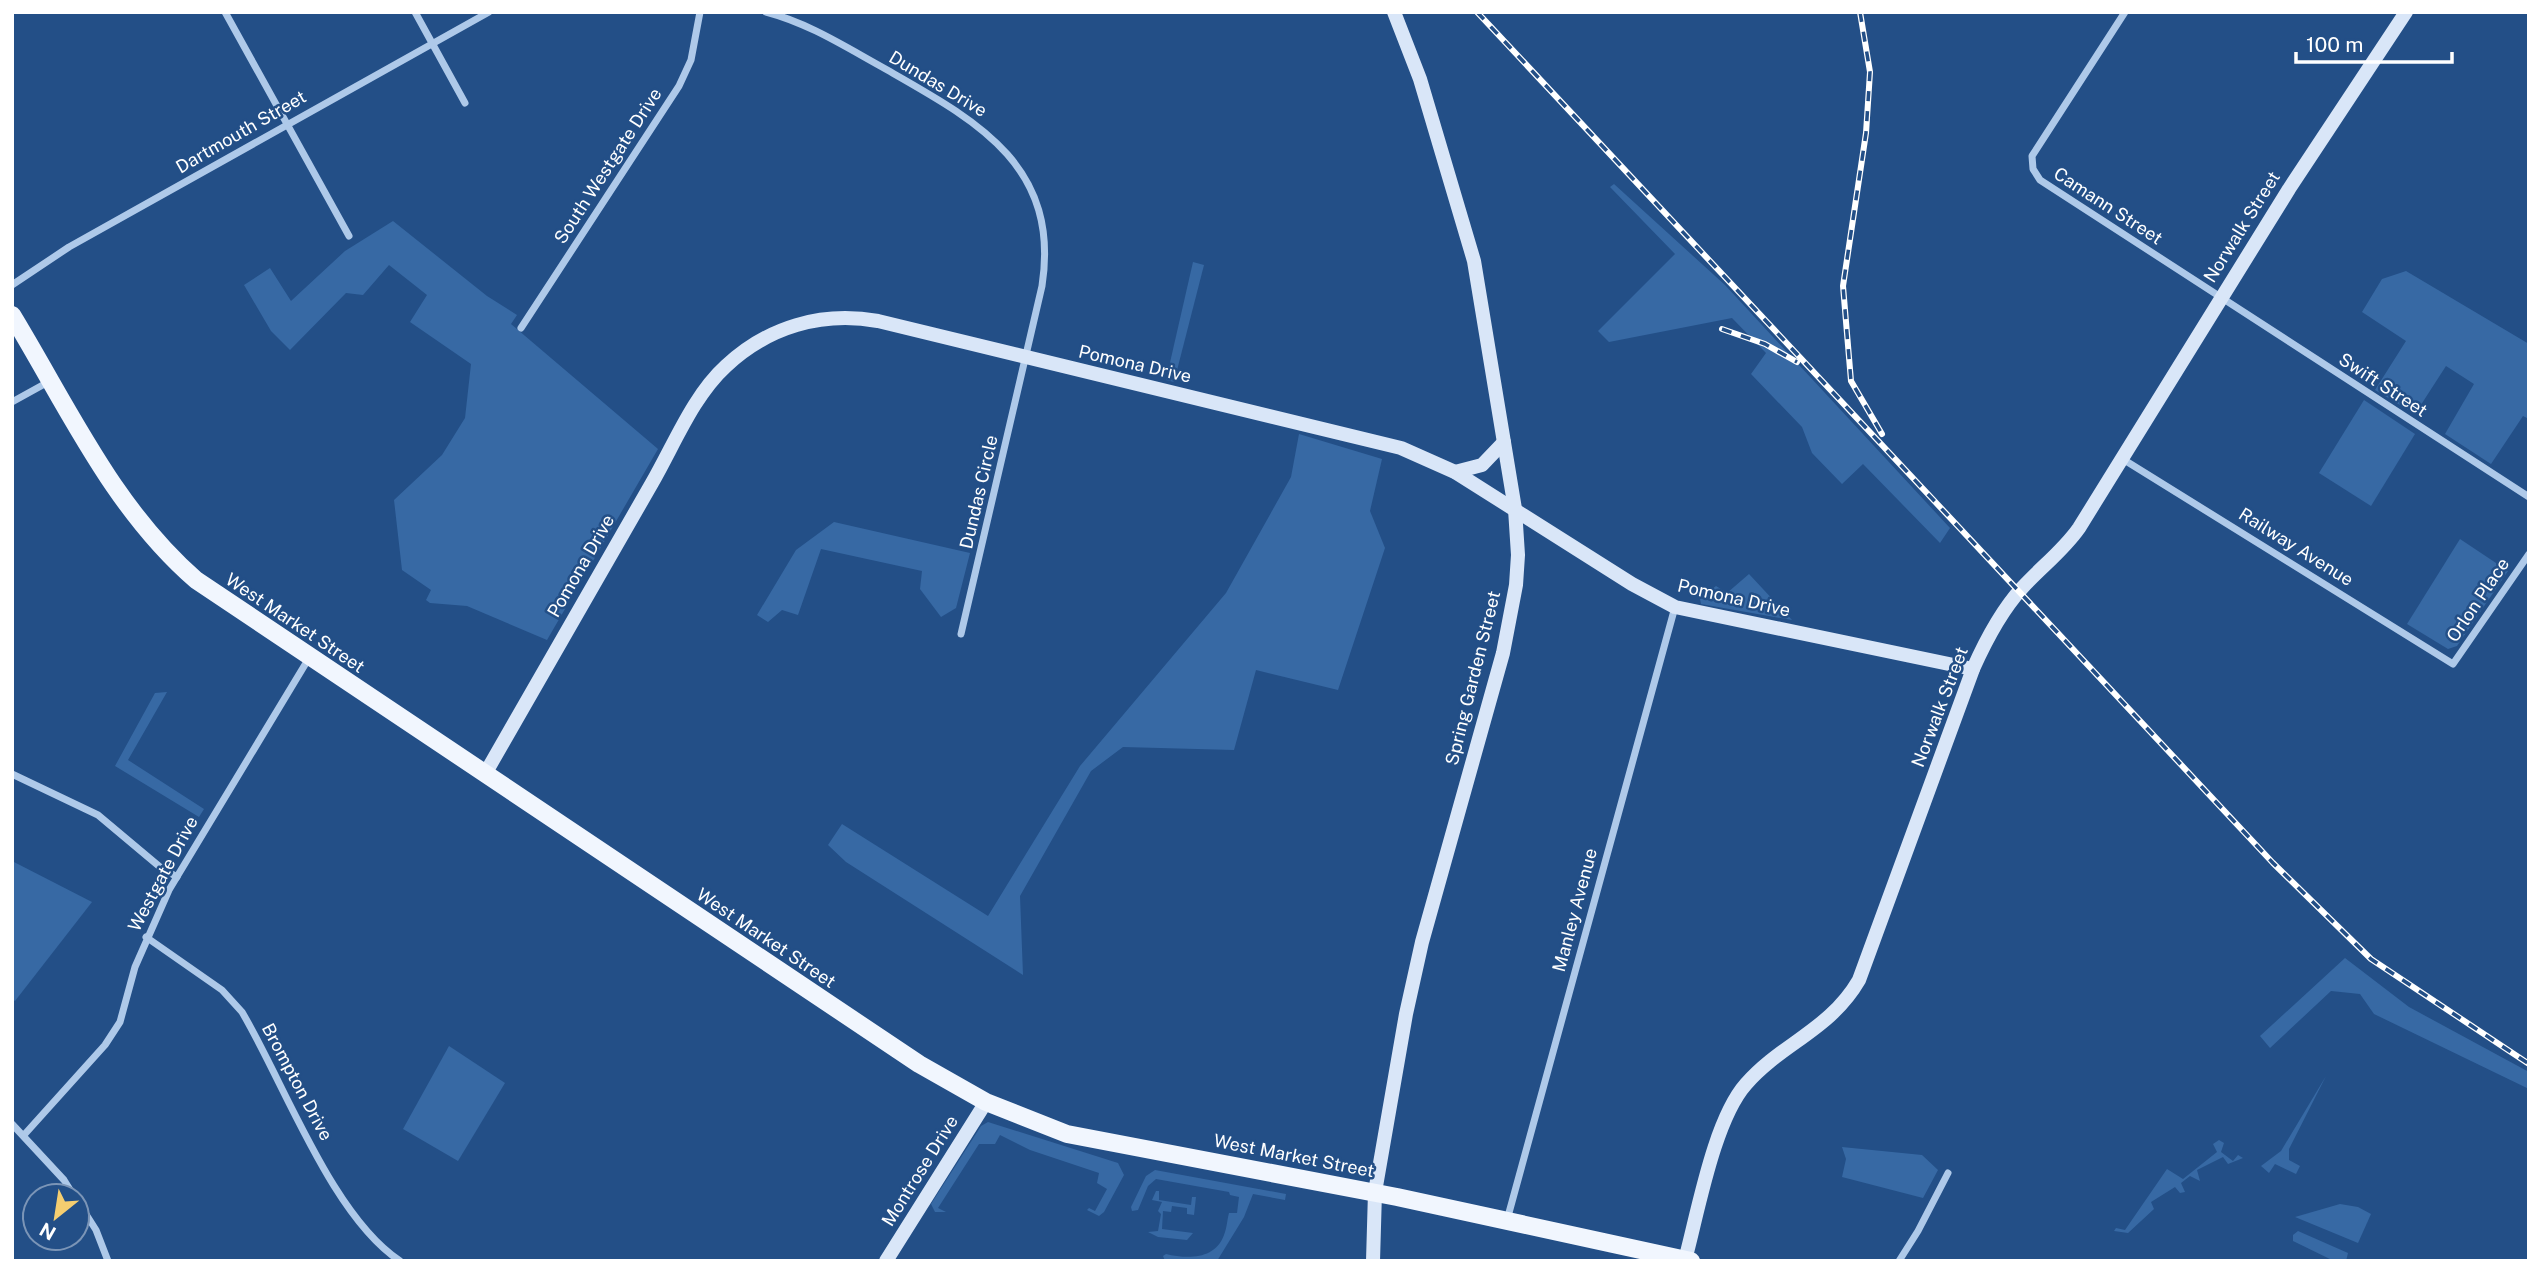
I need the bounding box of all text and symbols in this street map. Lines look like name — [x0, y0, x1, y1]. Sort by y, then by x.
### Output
scale bar — [2296, 21, 2452, 65]
text: 100 m — [2306, 32, 2363, 57]
street label: Dundas Drive — [885, 46, 991, 121]
street label: South Westgate Drive — [549, 84, 666, 248]
street label: Dartmouth Street — [172, 86, 310, 177]
street label: Camann Street — [2050, 163, 2167, 249]
street label: Norwalk Street — [2199, 167, 2284, 286]
street label: Pomona Drive — [1077, 340, 1194, 387]
street label: Swift Street — [2335, 348, 2431, 421]
street label: Dundas Circle — [955, 433, 1002, 551]
street label: Railway Avenue — [2235, 503, 2357, 590]
street label: Pomona Drive — [543, 511, 618, 621]
street label: Orlon Place — [2442, 554, 2513, 646]
street label: West Market Street — [222, 568, 369, 677]
street label: Pomona Drive — [1676, 574, 1793, 621]
street label: Spring Garden Street — [1441, 589, 1504, 767]
street label: Norwalk Street — [1907, 644, 1972, 770]
street label: Westgate Drive — [123, 813, 202, 935]
street label: Manley Avenue — [1548, 846, 1601, 974]
street label: West Market Street — [693, 883, 840, 992]
street label: Brompton Drive — [258, 1020, 337, 1144]
street label: Montrose Drive — [877, 1111, 962, 1230]
street label: West Market Street — [1212, 1130, 1376, 1181]
north arrow — [21, 1182, 91, 1252]
text: N — [36, 1218, 59, 1245]

